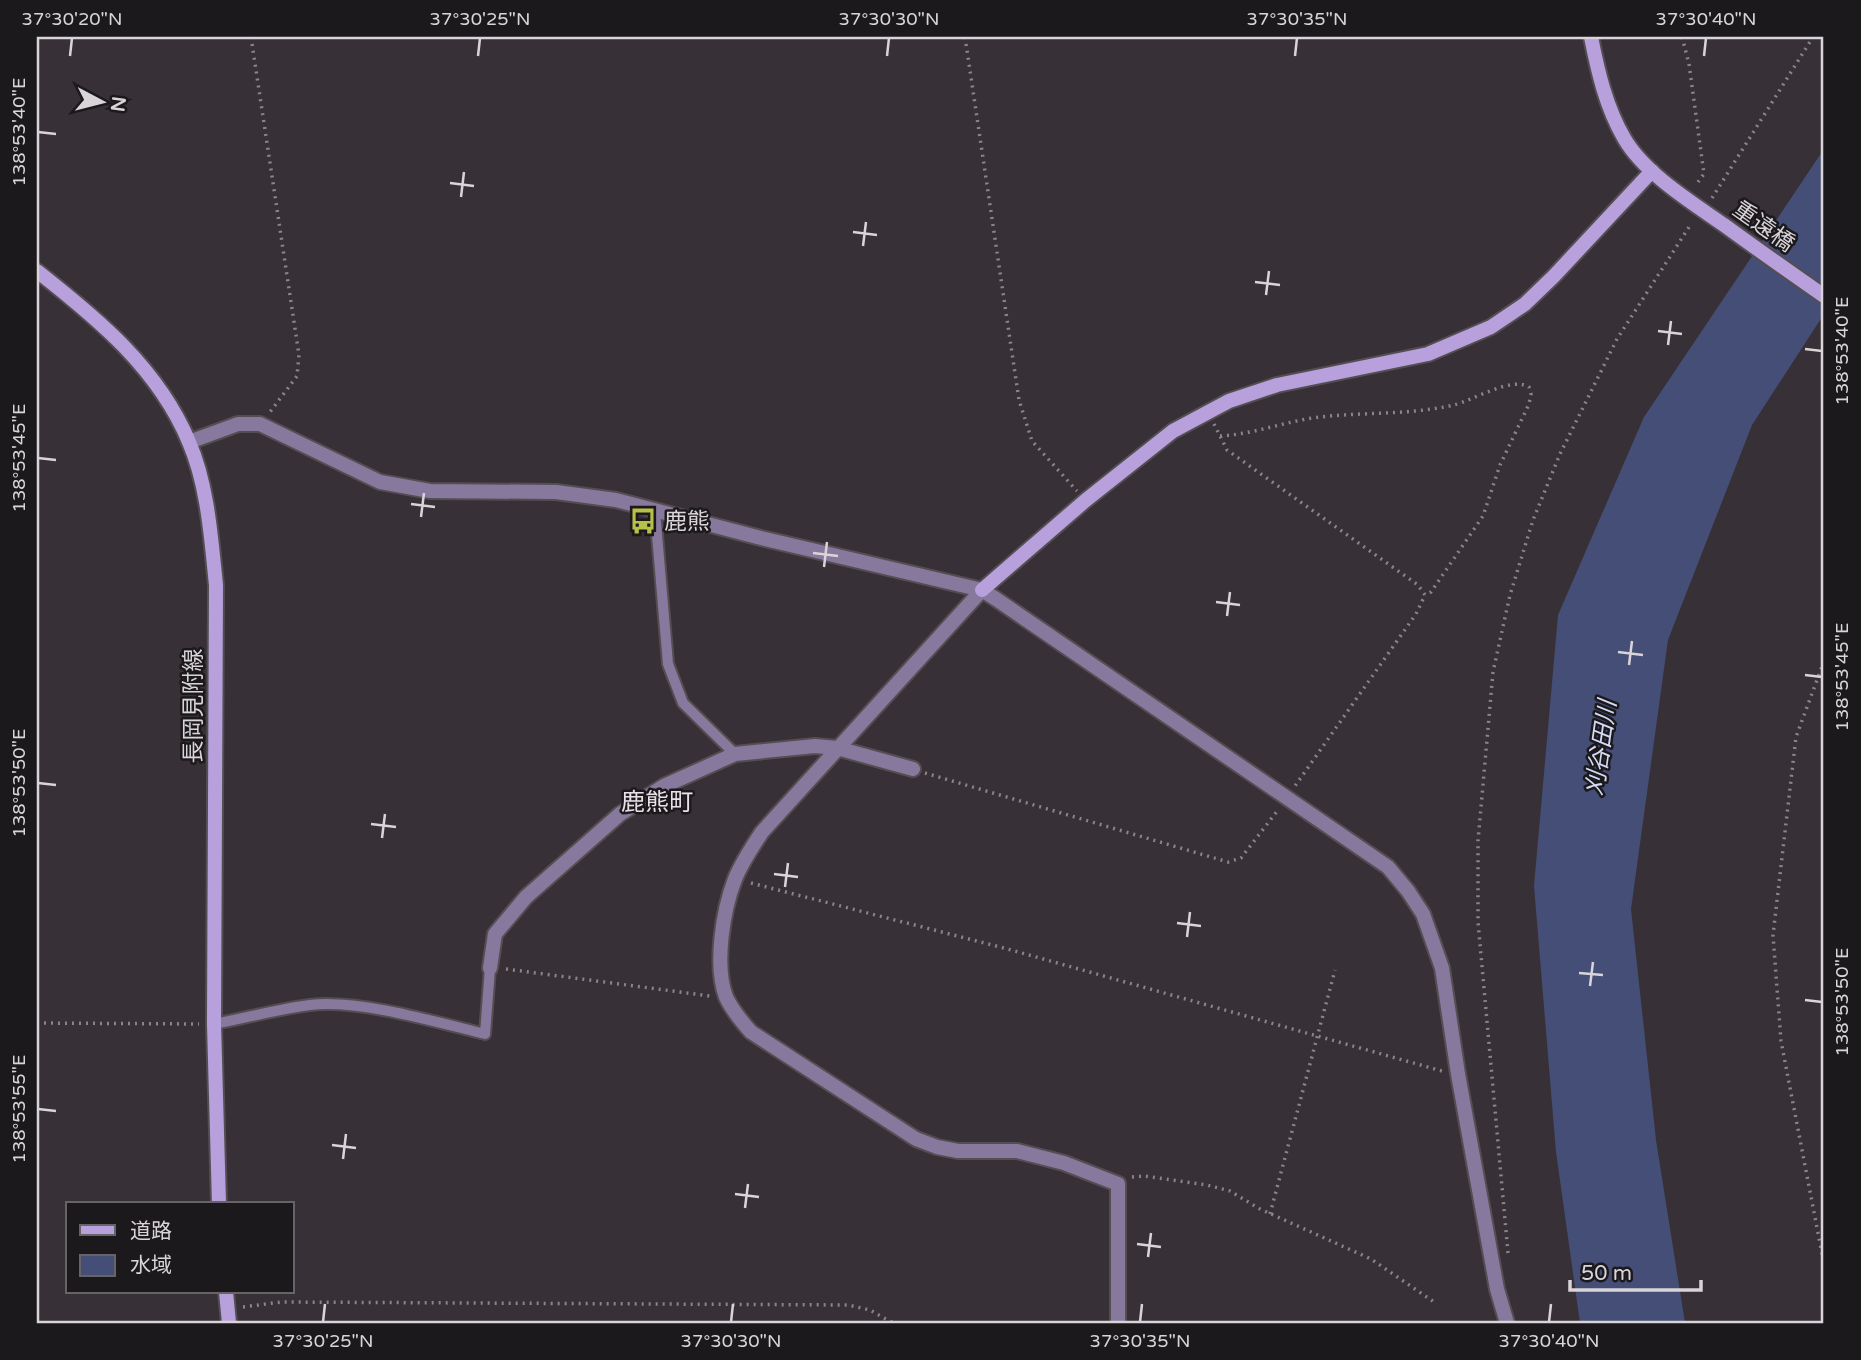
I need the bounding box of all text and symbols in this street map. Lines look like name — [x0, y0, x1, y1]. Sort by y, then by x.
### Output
text: 37°30'20"N — [22, 8, 122, 30]
text: 37°30'25"N — [430, 8, 530, 30]
text: 37°30'30"N — [839, 8, 939, 30]
text: 37°30'35"N — [1247, 8, 1347, 30]
text: 37°30'40"N — [1656, 8, 1756, 30]
north arrow — [66, 66, 136, 136]
text: 138°53'40"E — [8, 78, 30, 186]
text: N — [106, 95, 130, 113]
street label: 重遠橋 — [1727, 196, 1800, 258]
text: 138°53'40"E — [1831, 297, 1853, 405]
text: 138°53'45"E — [8, 404, 30, 512]
bus stop icon: 鹿熊 — [628, 506, 658, 536]
place label: 鹿熊 — [664, 508, 710, 536]
text: 138°53'45"E — [1831, 623, 1853, 731]
street label: 長岡見附線 — [180, 649, 208, 764]
water label: 刈谷田川 — [1580, 696, 1623, 798]
text: 138°53'50"E — [8, 729, 30, 837]
district label: 鹿熊町 — [621, 788, 693, 817]
text: 138°53'50"E — [1831, 948, 1853, 1056]
text: 138°53'55"E — [8, 1055, 30, 1163]
legend — [66, 1202, 294, 1294]
text: 道路 — [130, 1219, 172, 1244]
scale bar — [1570, 1248, 1702, 1292]
text: 水域 — [130, 1253, 172, 1278]
text: 50 m — [1581, 1261, 1632, 1286]
text: 37°30'25"N — [273, 1330, 373, 1352]
text: 37°30'30"N — [681, 1330, 781, 1352]
text: 37°30'35"N — [1090, 1330, 1190, 1352]
text: 37°30'40"N — [1499, 1330, 1599, 1352]

